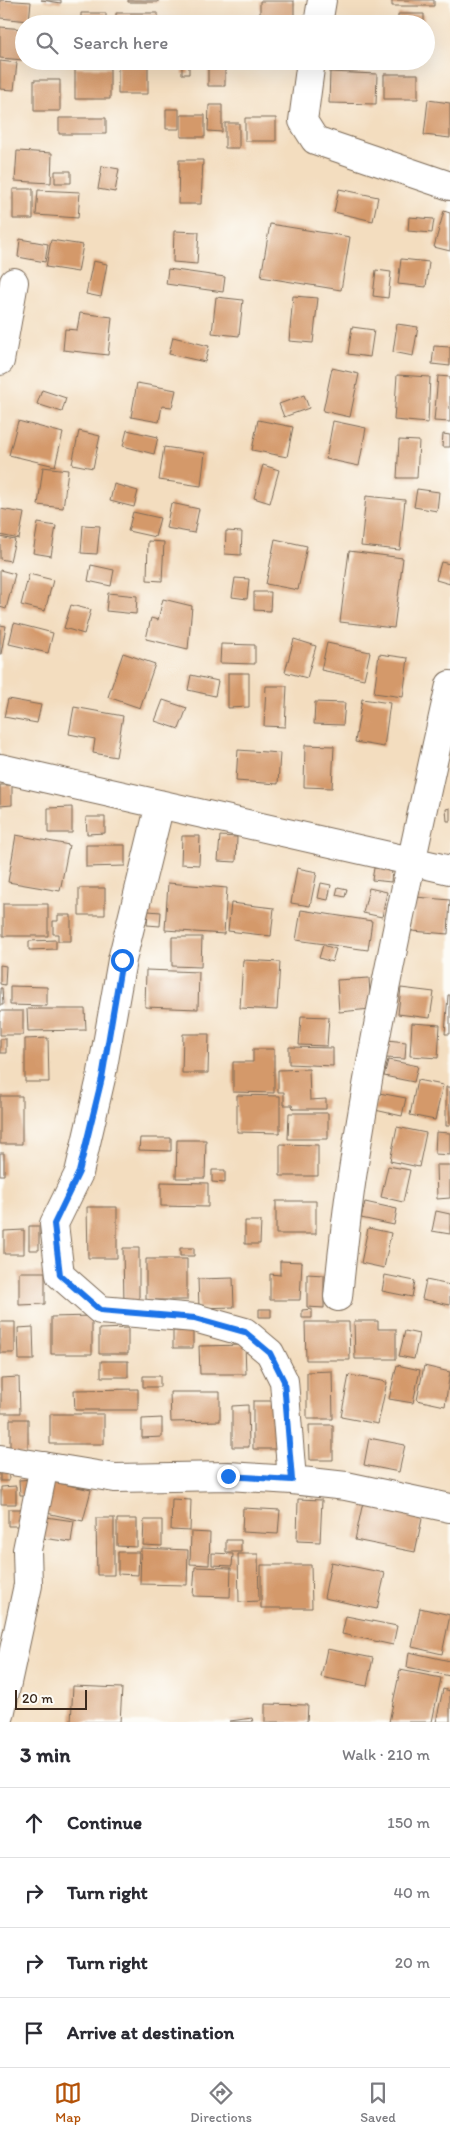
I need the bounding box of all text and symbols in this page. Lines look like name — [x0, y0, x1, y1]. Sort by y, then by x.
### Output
search box — [15, 15, 435, 70]
icon: search — [33, 29, 61, 57]
text: Search here — [73, 31, 168, 54]
route start — [111, 949, 134, 972]
route end — [217, 1465, 240, 1488]
scale bar — [15, 1687, 88, 1710]
text: 20 m — [22, 1690, 53, 1707]
text: 3 min — [20, 1742, 70, 1767]
text: Walk · 210 m — [342, 1745, 430, 1764]
icon: ahead — [20, 1809, 48, 1837]
text: Continue — [67, 1811, 142, 1834]
text: 150 m — [387, 1813, 430, 1832]
icon: right — [20, 1879, 48, 1907]
text: Turn right — [67, 1881, 148, 1904]
text: 40 m — [393, 1883, 430, 1902]
icon: right — [20, 1949, 48, 1977]
text: Turn right — [67, 1951, 148, 1974]
text: 20 m — [395, 1953, 430, 1972]
icon: arrive — [20, 2019, 48, 2047]
text: Arrive at destination — [67, 2021, 234, 2044]
tab: Map — [54, 2079, 82, 2126]
tab: Directions — [190, 2079, 252, 2126]
tab: Saved — [360, 2079, 396, 2126]

